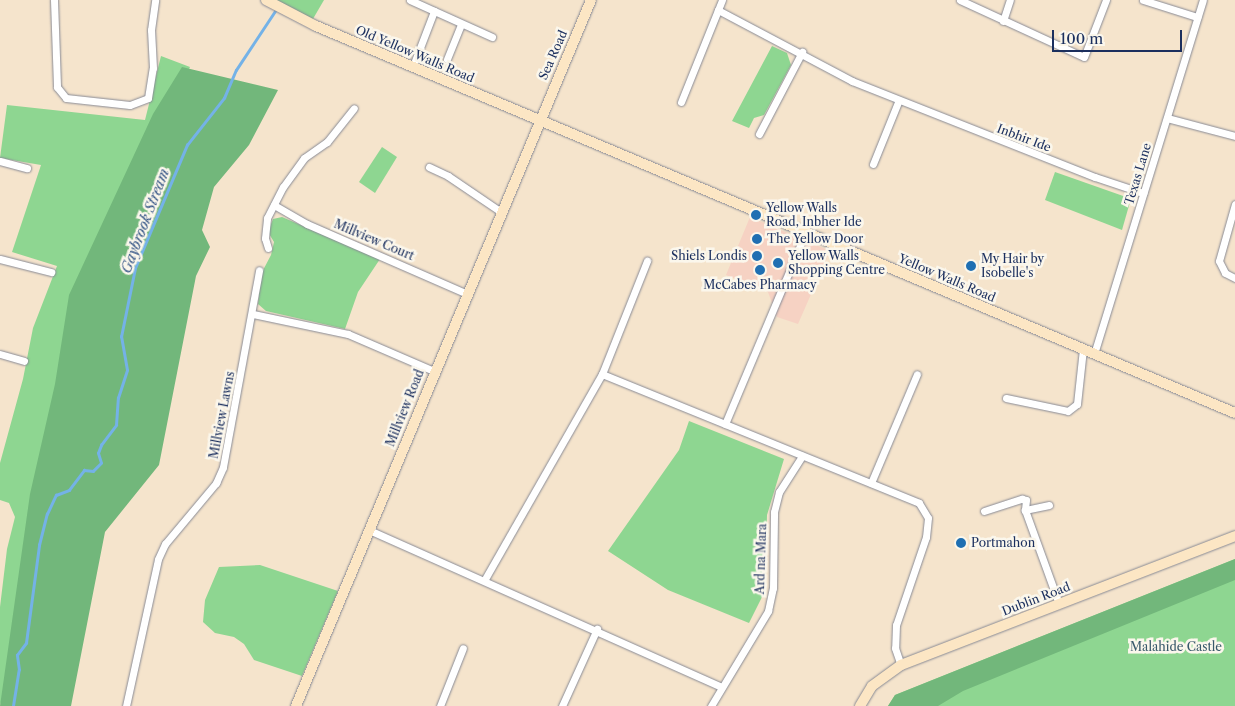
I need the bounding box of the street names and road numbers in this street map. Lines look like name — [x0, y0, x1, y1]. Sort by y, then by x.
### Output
street label: Old Yellow Walls Road — [353, 22, 477, 86]
street label: Sea Road — [536, 28, 570, 82]
street label: Inbhir Ide — [995, 121, 1053, 155]
street label: Texas Lane — [1122, 141, 1154, 207]
street label: Millview Court — [332, 217, 416, 263]
street label: Yellow Walls Road — [896, 251, 998, 305]
street label: Millview Road — [383, 367, 427, 449]
street label: Millview Lawns — [206, 370, 238, 460]
street label: Ard na Mara — [753, 523, 769, 595]
street label: Dublin Road — [1000, 579, 1072, 619]

